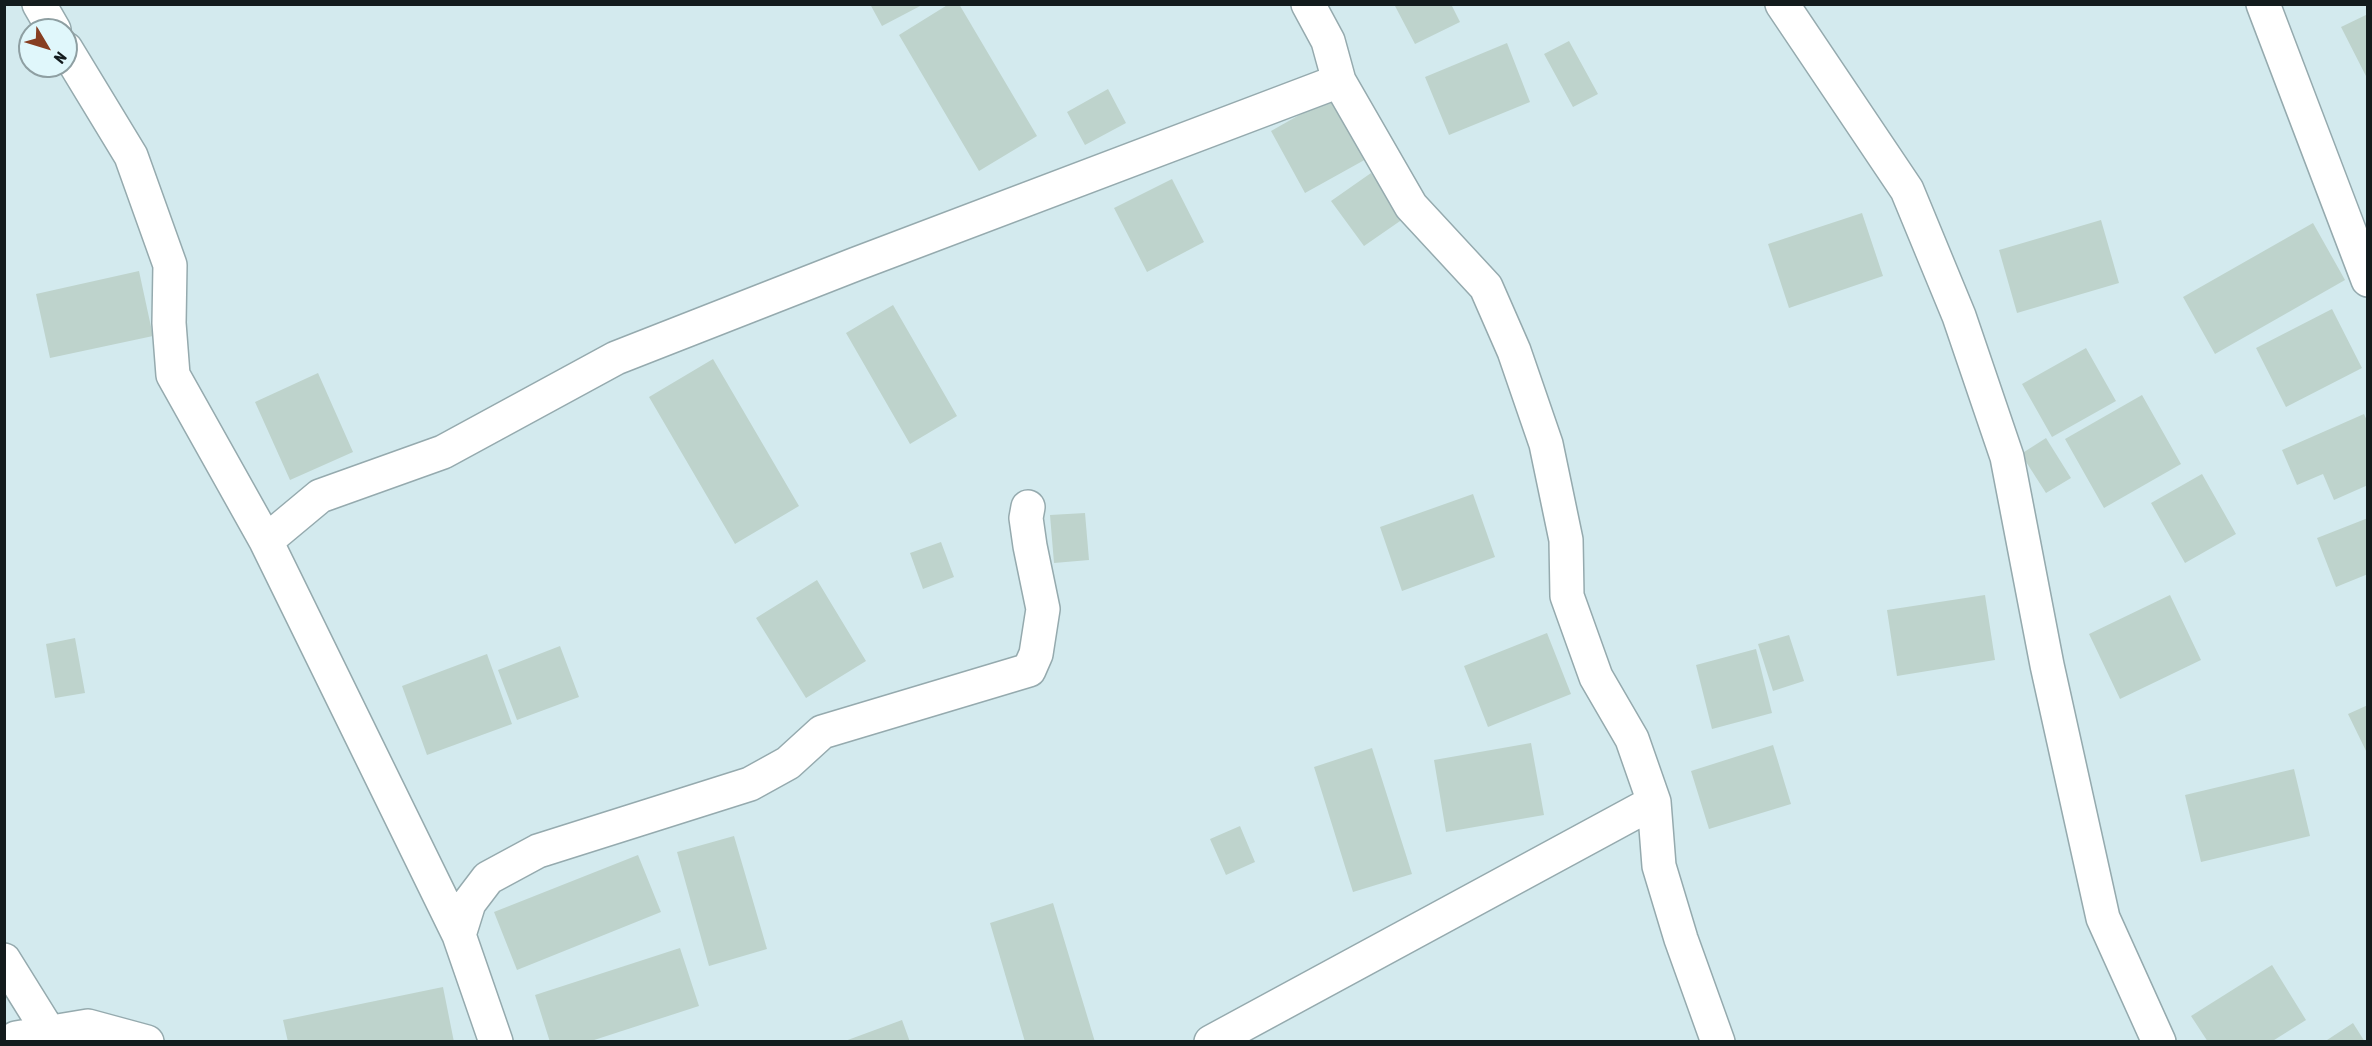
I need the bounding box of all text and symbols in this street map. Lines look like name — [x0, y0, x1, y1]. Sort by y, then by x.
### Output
north arrow — [18, 18, 78, 78]
text: N — [51, 49, 71, 67]

